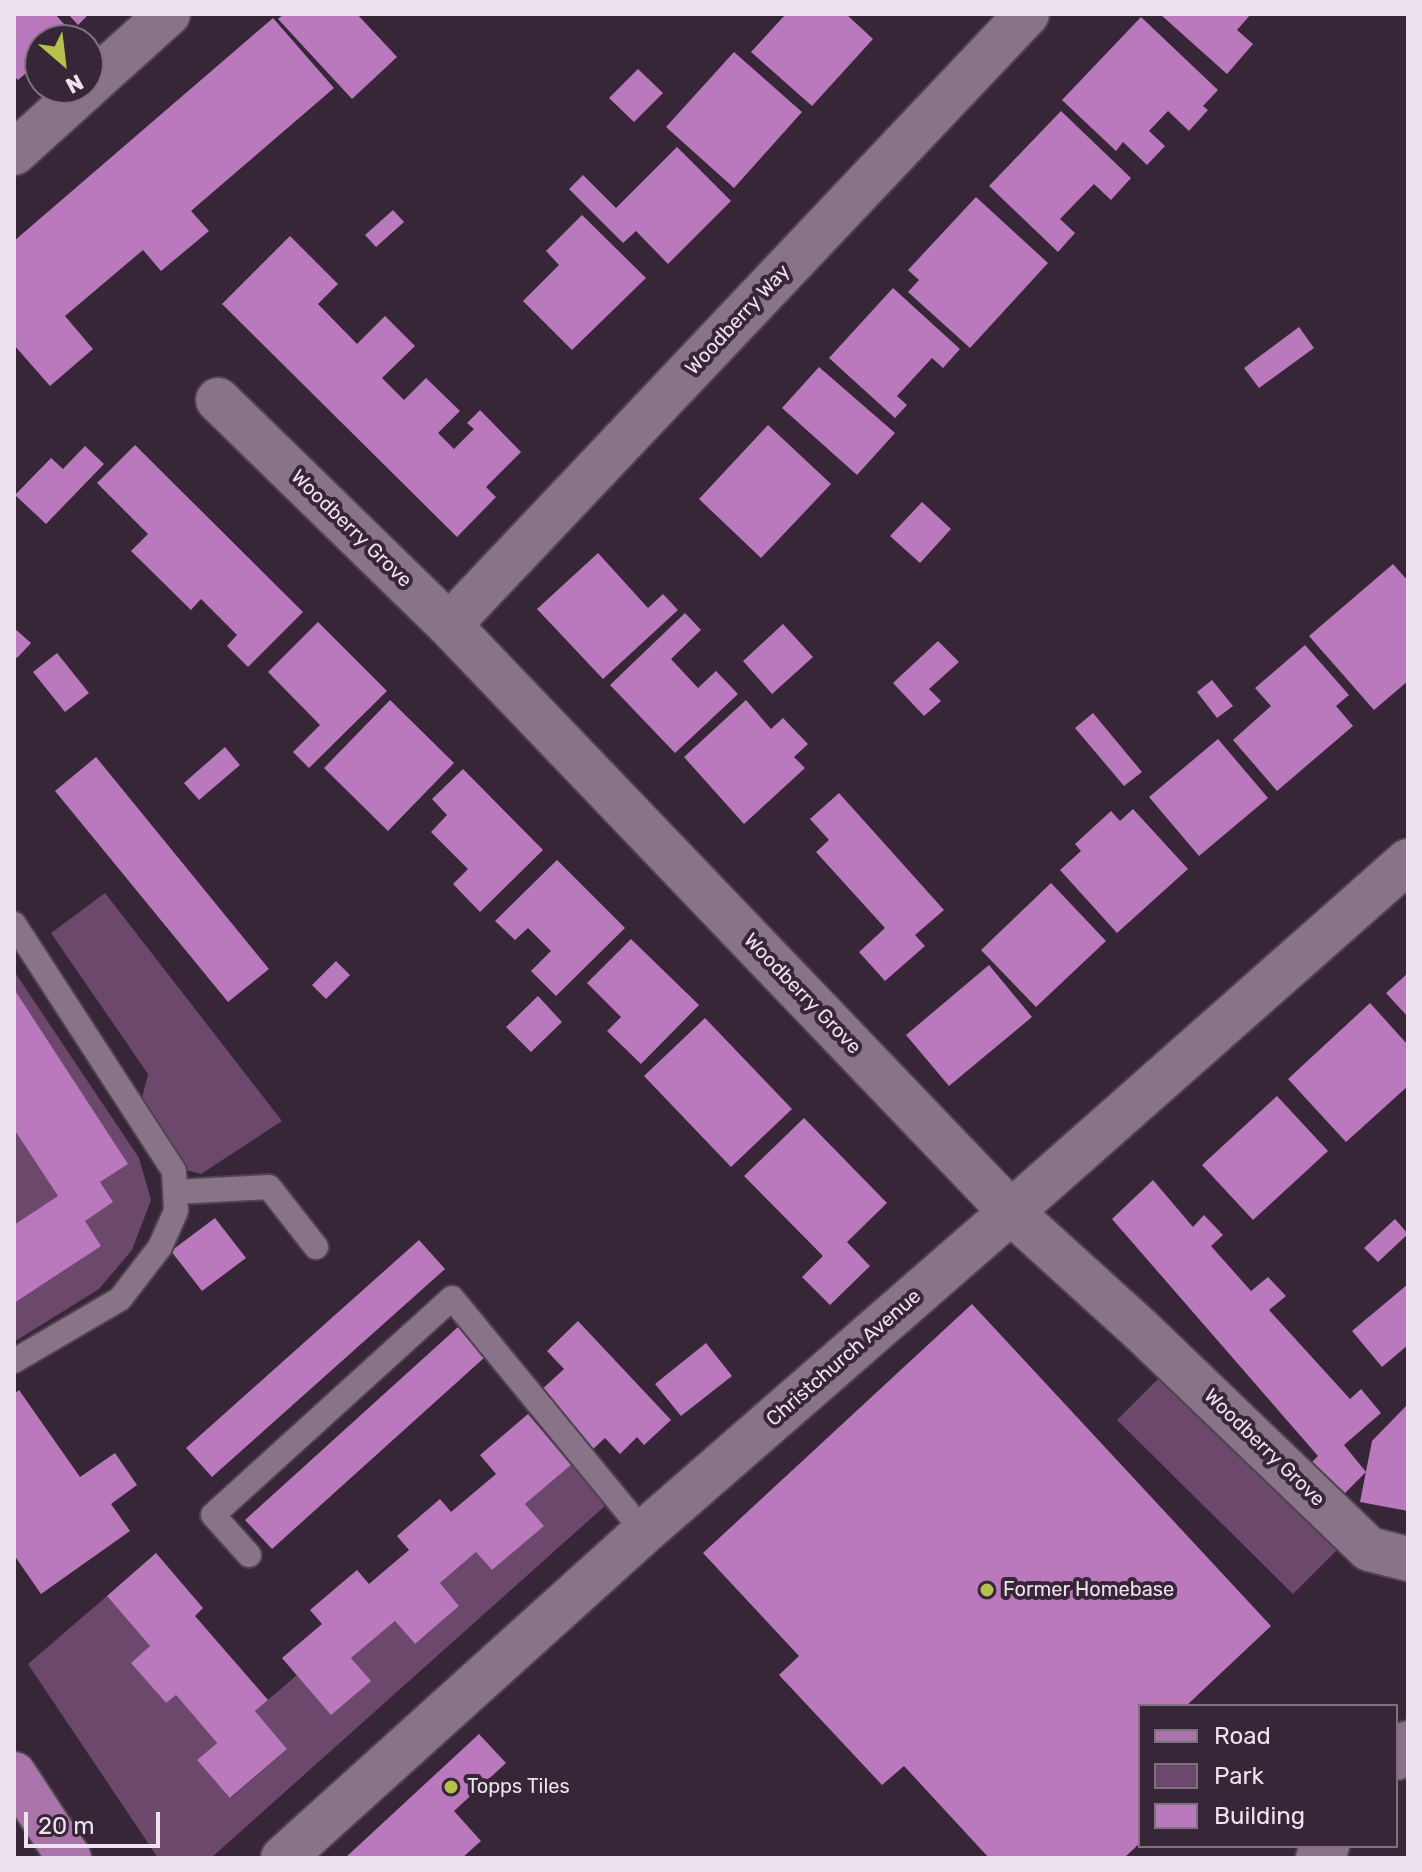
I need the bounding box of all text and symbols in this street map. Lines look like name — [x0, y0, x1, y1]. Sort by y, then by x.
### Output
north arrow — [24, 24, 104, 104]
text: N — [61, 68, 88, 99]
street label: Woodberry Way — [681, 260, 795, 380]
street label: Woodberry Grove — [286, 465, 416, 593]
street label: Woodberry Grove — [738, 929, 866, 1059]
street label: Christchurch Avenue — [762, 1284, 926, 1432]
street label: Woodberry Grove — [1199, 1384, 1329, 1512]
place label: Former Homebase — [1003, 1578, 1174, 1602]
marker: Former Homebase — [978, 1581, 996, 1599]
legend — [1138, 1704, 1398, 1848]
text: Road — [1214, 1722, 1271, 1750]
text: Park — [1214, 1762, 1264, 1790]
place label: Topps Tiles — [467, 1775, 570, 1799]
marker: Topps Tiles — [442, 1778, 460, 1796]
scale bar — [28, 1796, 164, 1846]
text: Building — [1214, 1802, 1305, 1830]
text: 20 m — [38, 1812, 95, 1840]

